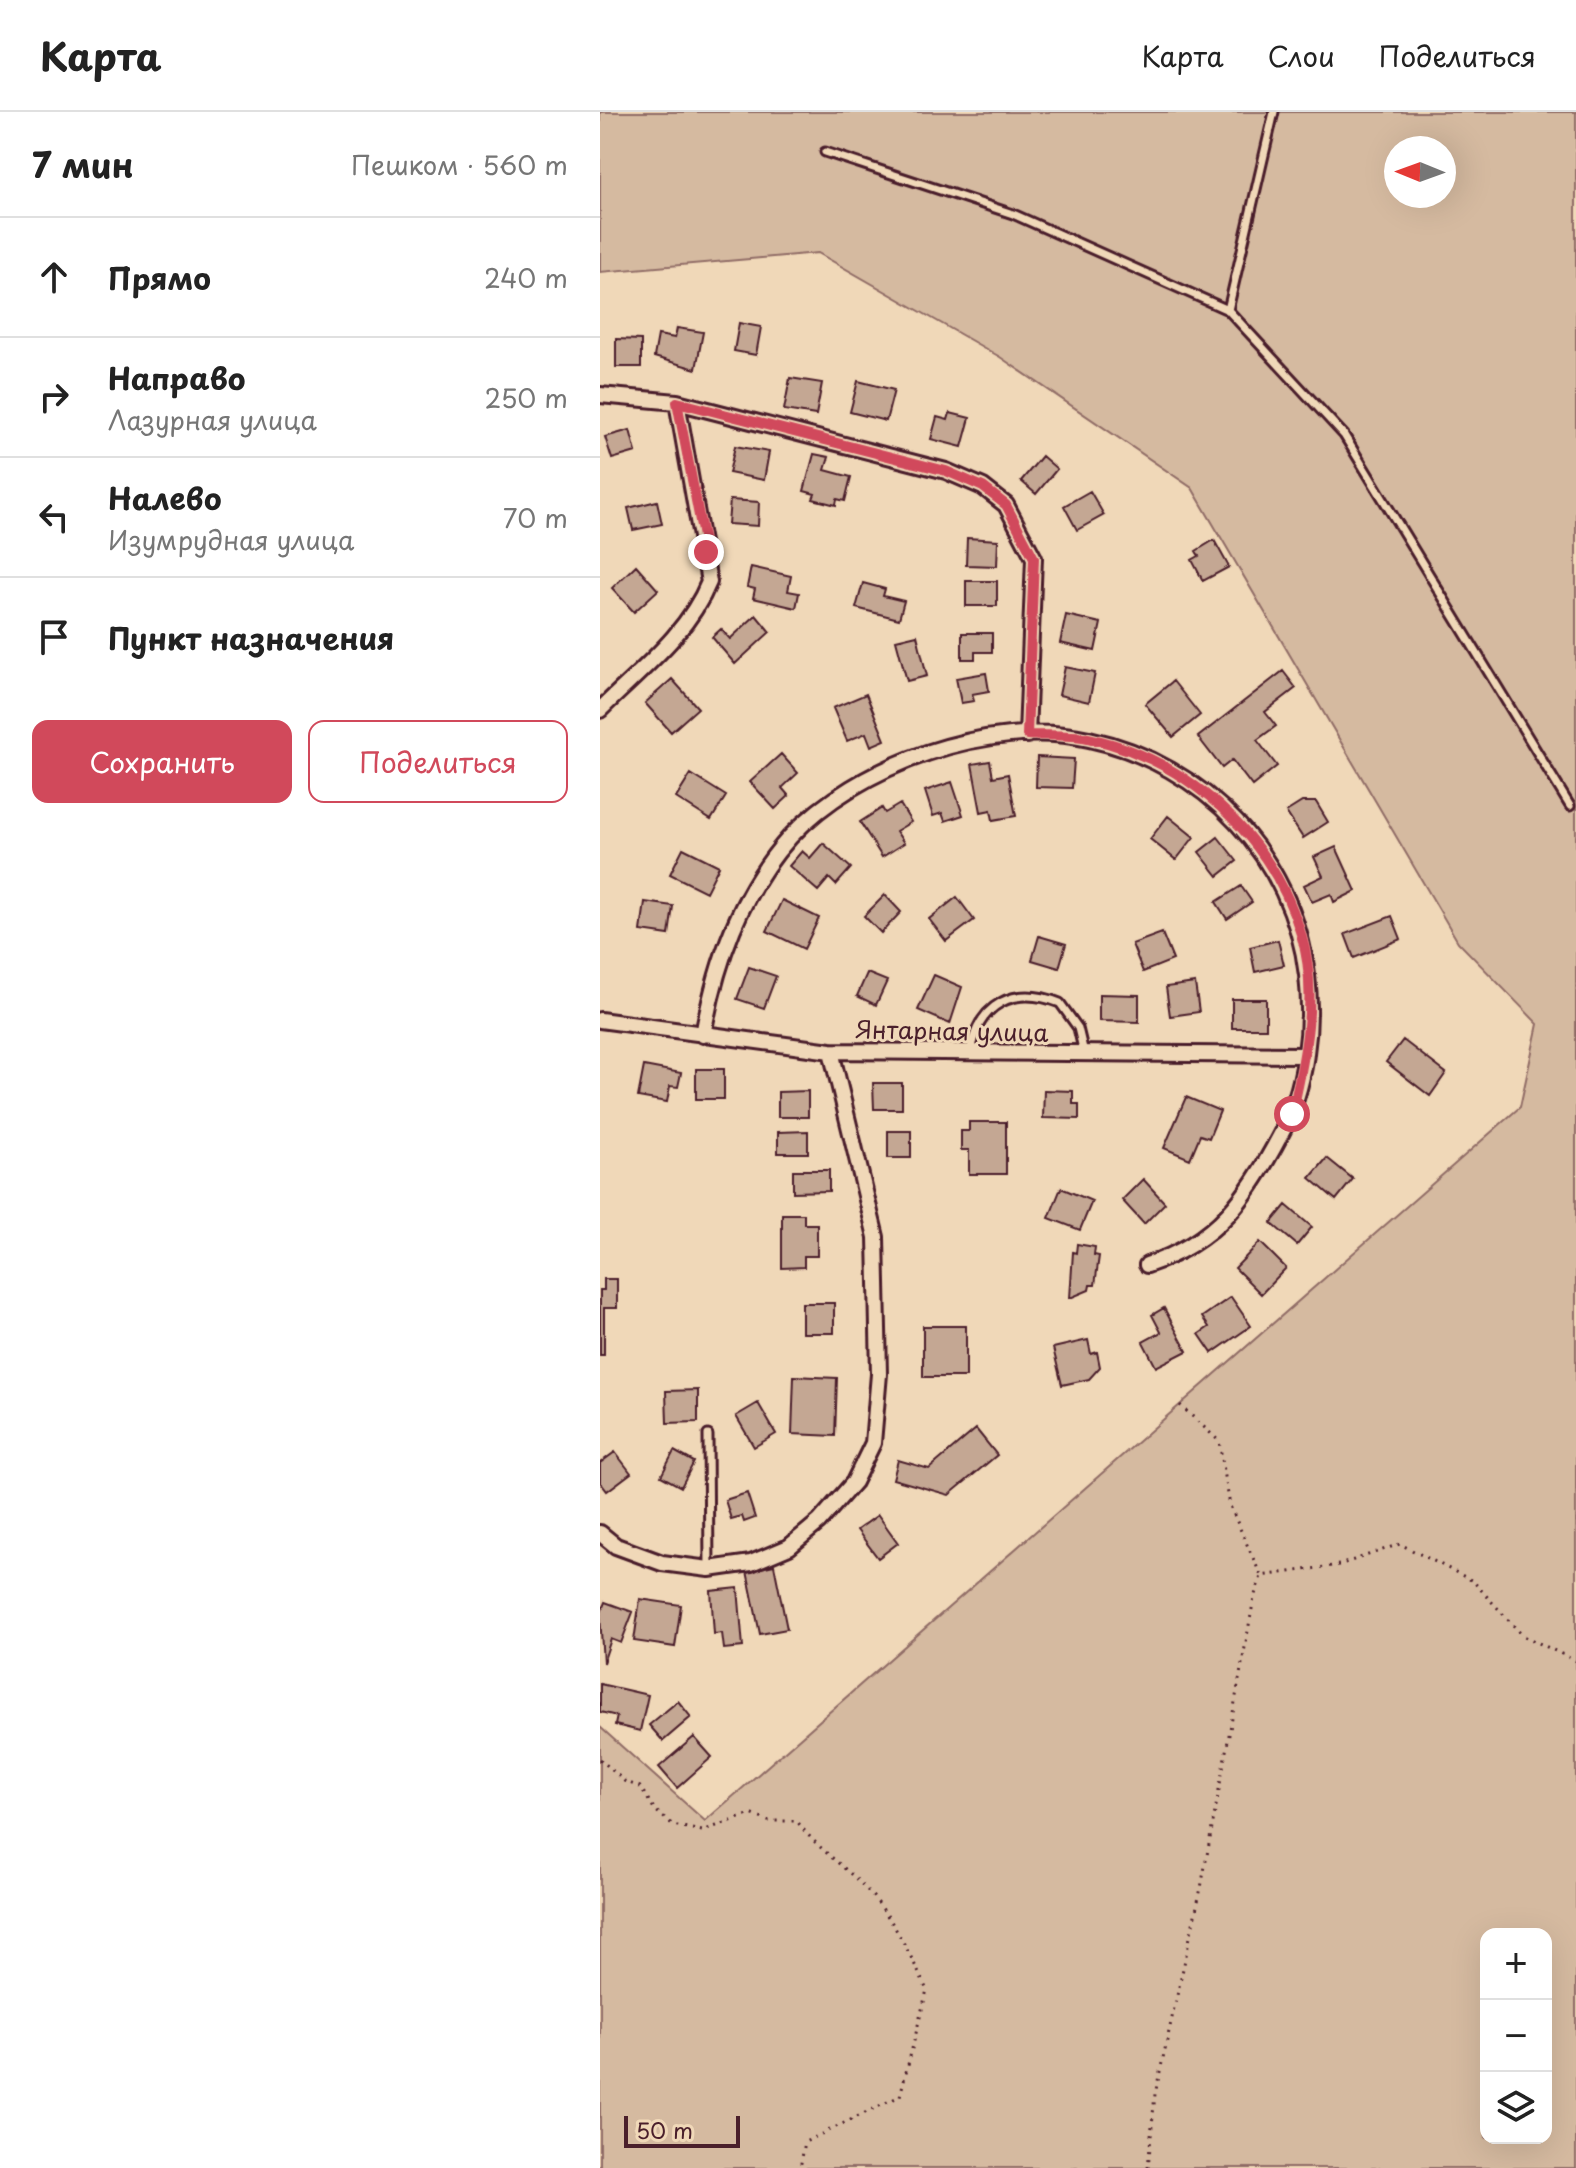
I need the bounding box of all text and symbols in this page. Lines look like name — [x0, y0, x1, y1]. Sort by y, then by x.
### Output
text: Карта — [40, 27, 162, 84]
text: Карта — [1141, 34, 1224, 77]
text: Слои — [1268, 34, 1335, 77]
text: Поделиться — [1379, 34, 1536, 77]
north arrow — [1384, 136, 1456, 208]
text: 7 мин — [32, 138, 134, 190]
text: Пешком · 560 m — [351, 145, 568, 184]
icon: ahead — [32, 255, 76, 299]
text: Прямо — [108, 255, 211, 300]
text: 240 m — [484, 258, 568, 297]
text: Направо — [108, 355, 246, 400]
icon: right — [32, 375, 76, 419]
text: 250 m — [484, 378, 568, 417]
text: Лазурная улица — [108, 400, 317, 439]
text: Налево — [108, 475, 222, 520]
icon: left — [32, 495, 76, 539]
text: 70 m — [503, 498, 568, 537]
text: Изумрудная улица — [108, 520, 354, 559]
route end — [688, 534, 724, 570]
icon: arrive — [32, 615, 76, 659]
text: Пункт назначения — [108, 615, 394, 660]
button: Сохранить — [32, 720, 292, 803]
button: Поделиться — [308, 720, 568, 803]
street label: Янтарная улица — [855, 1010, 1049, 1050]
route start — [1274, 1096, 1310, 1132]
map controls — [1480, 1928, 1552, 2144]
button: + — [1480, 1928, 1552, 2000]
button: − — [1480, 2000, 1552, 2072]
button: layers — [1480, 2072, 1552, 2144]
scale bar — [624, 2112, 740, 2148]
text: 50 m — [636, 2113, 693, 2146]

